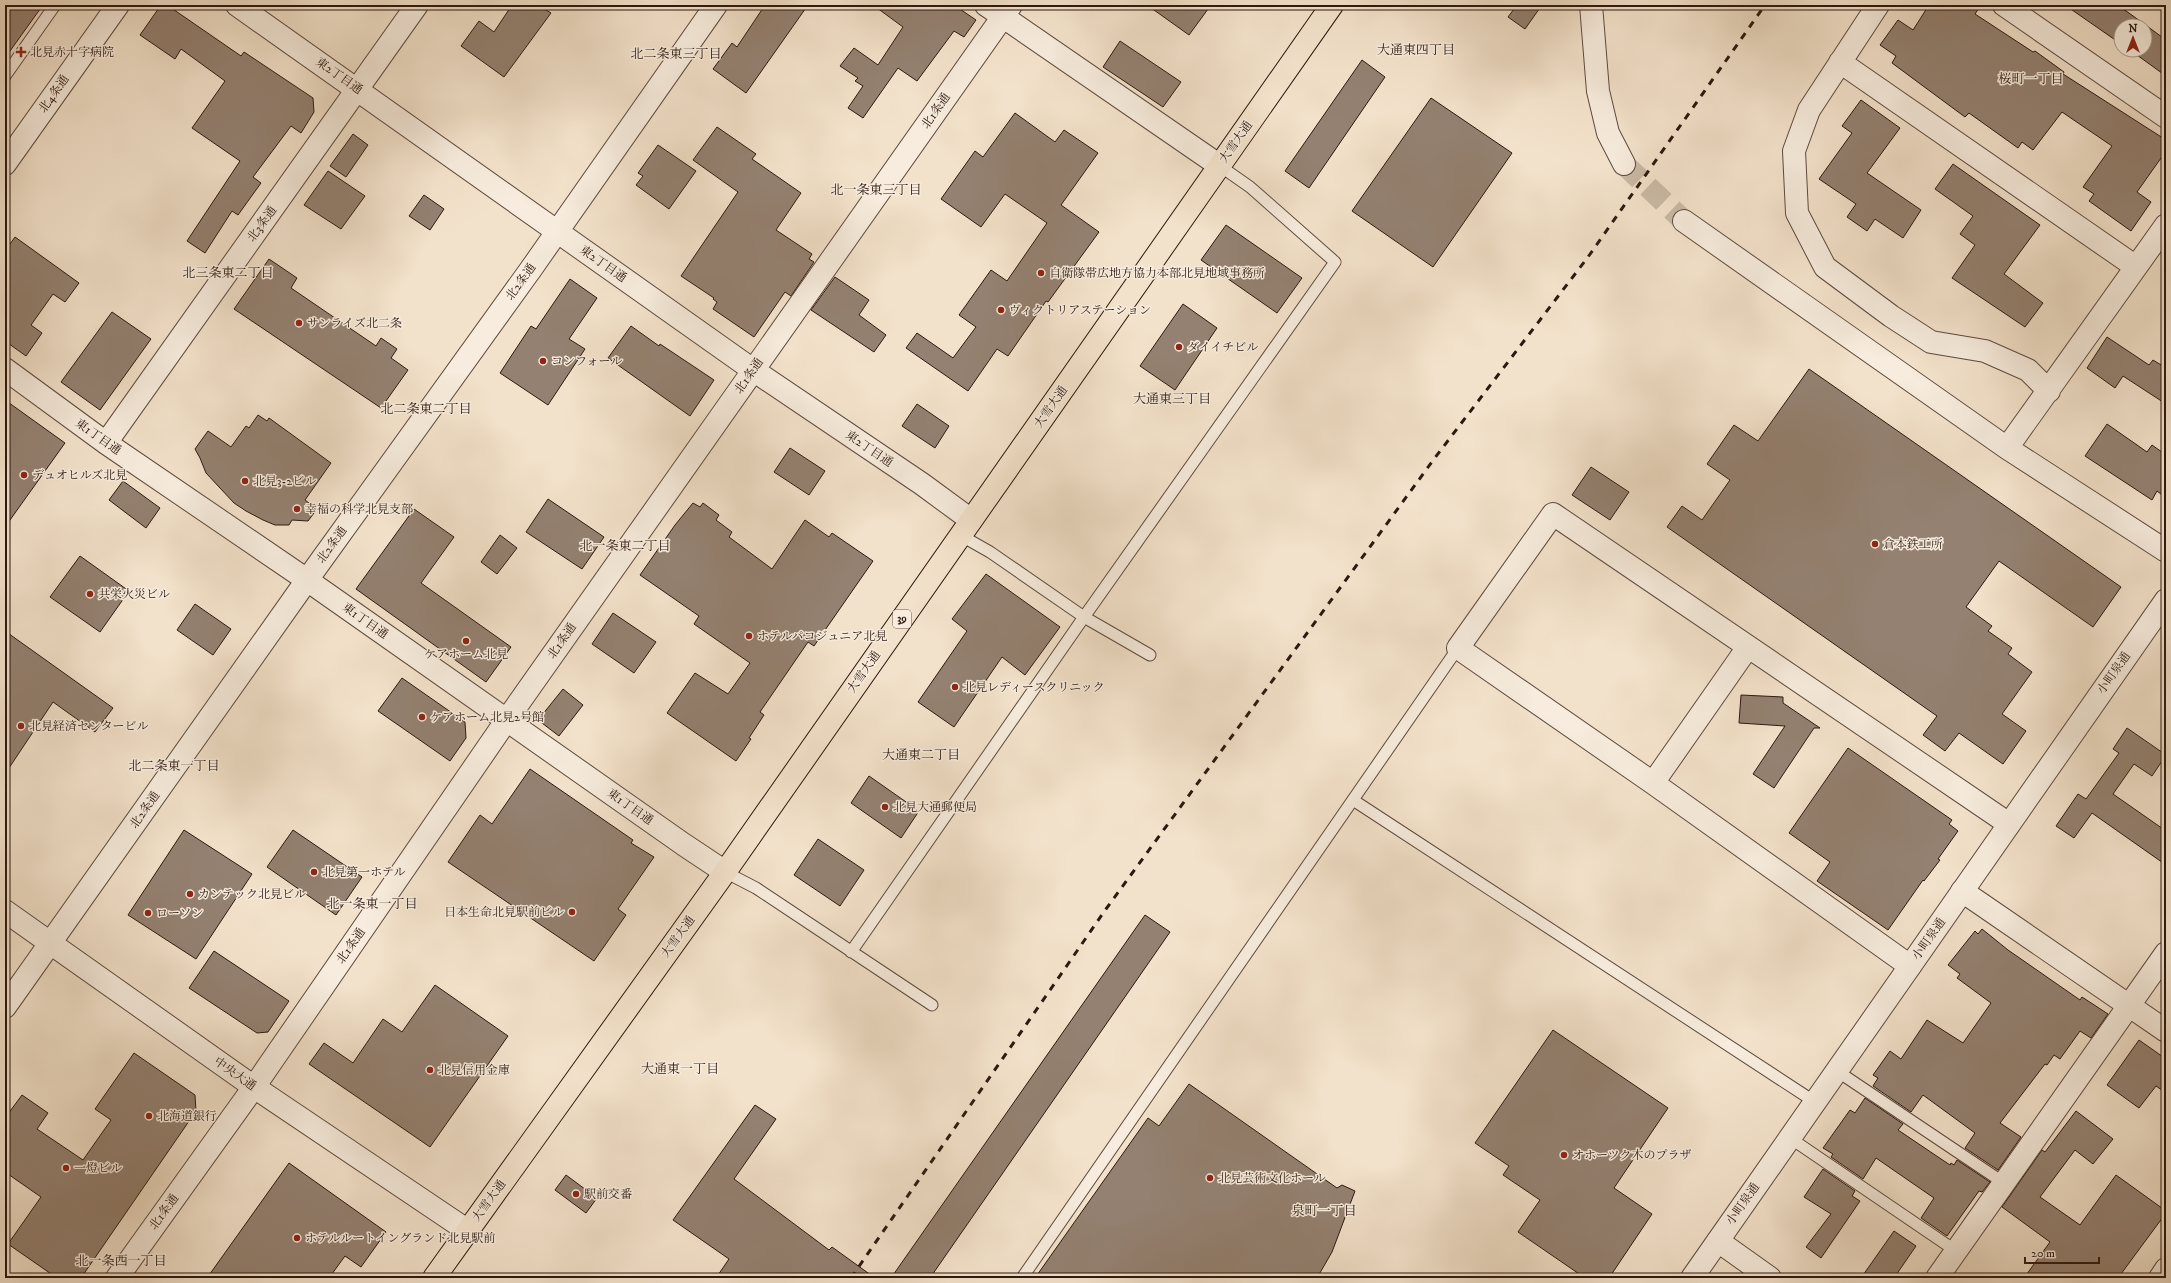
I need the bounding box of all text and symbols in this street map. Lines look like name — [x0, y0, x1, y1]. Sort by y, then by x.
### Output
north arrow — [2113, 18, 2153, 58]
text: N — [2128, 22, 2138, 36]
district label: 大通東四丁目 — [1377, 42, 1455, 58]
place label: 北見赤十字病院 — [30, 45, 114, 60]
marker: 北見赤十字病院 — [15, 46, 27, 58]
district label: 北二条東三丁目 — [630, 46, 722, 62]
street label: 東2丁目通 — [313, 54, 365, 98]
district label: 桜町一丁目 — [1998, 71, 2064, 87]
street label: 北4条通 — [36, 72, 72, 116]
street label: 北1条通 — [918, 90, 954, 132]
street label: 大雪大通 — [1216, 118, 1256, 166]
district label: 北一条東三丁目 — [830, 182, 922, 198]
street label: 北3条通 — [244, 203, 280, 245]
street label: 東2丁目通 — [577, 242, 629, 286]
street label: 北2条通 — [503, 261, 539, 303]
district label: 北三条東二丁目 — [182, 265, 274, 281]
place label: 自衛隊帯広地方協力本部北見地域事務所 — [1049, 266, 1265, 281]
marker: 自衛隊帯広地方協力本部北見地域事務所 — [1036, 268, 1046, 278]
place label: ヴィクトリアステーション — [1009, 303, 1151, 318]
marker: ヴィクトリアステーション — [996, 305, 1006, 315]
place label: サンライズ北二条 — [307, 316, 402, 331]
marker: サンライズ北二条 — [294, 318, 304, 328]
place label: ダイイチビル — [1187, 340, 1258, 355]
marker: ダイイチビル — [1174, 342, 1184, 352]
place label: コンフォール — [551, 354, 622, 369]
street label: 北1条通 — [731, 355, 767, 397]
marker: コンフォール — [538, 356, 548, 366]
street label: 大雪大通 — [1031, 383, 1071, 431]
district label: 大通東三丁目 — [1133, 391, 1211, 407]
district label: 北二条東二丁目 — [380, 401, 472, 417]
street label: 東1丁目通 — [72, 416, 124, 458]
street label: 東2丁目通 — [842, 428, 896, 470]
place label: デュオヒルズ北見 — [32, 468, 127, 483]
marker: デュオヒルズ北見 — [19, 470, 29, 480]
place label: 北見3-2ビル — [253, 474, 316, 489]
marker: 北見3-2ビル — [240, 476, 250, 486]
place label: 幸福の科学北見支部 — [305, 502, 413, 517]
marker: 幸福の科学北見支部 — [292, 504, 302, 514]
street label: 北2条通 — [314, 524, 350, 566]
place label: 倉本鉄工所 — [1883, 537, 1943, 552]
district label: 北一条東二丁目 — [579, 538, 671, 554]
marker: 倉本鉄工所 — [1870, 539, 1880, 549]
place label: 共栄火災ビル — [98, 587, 170, 602]
marker: 共栄火災ビル — [85, 589, 95, 599]
street label: 東1丁目通 — [339, 600, 391, 642]
road number: 39 — [893, 610, 911, 628]
street label: 北1条通 — [544, 620, 580, 662]
place label: ホテルパコジュニア北見 — [757, 629, 887, 644]
marker: ホテルパコジュニア北見 — [744, 631, 754, 641]
marker: ケアホーム北見 — [461, 636, 471, 646]
place label: ケアホーム北見 — [424, 647, 508, 662]
street label: 大雪大通 — [844, 648, 884, 696]
street label: 小町泉通 — [2094, 649, 2134, 697]
place label: 北見レディースクリニック — [963, 680, 1105, 695]
marker: 北見レディースクリニック — [950, 682, 960, 692]
place label: ケアホーム北見2号館 — [430, 710, 544, 725]
marker: ケアホーム北見2号館 — [417, 712, 427, 722]
place label: 北見経済センタービル — [29, 719, 149, 734]
marker: 北見経済センタービル — [16, 721, 26, 731]
district label: 大通東二丁目 — [882, 747, 960, 763]
district label: 北二条東一丁目 — [128, 758, 220, 774]
street label: 東1丁目通 — [604, 786, 656, 828]
street label: 北2条通 — [127, 789, 163, 831]
place label: 北見大通郵便局 — [893, 800, 977, 815]
marker: 北見大通郵便局 — [880, 802, 890, 812]
place label: 北見第一ホテル — [322, 865, 405, 880]
marker: 北見第一ホテル — [309, 867, 319, 877]
place label: カンテック北見ビル — [198, 887, 306, 902]
marker: カンテック北見ビル — [185, 889, 195, 899]
district label: 北一条東一丁目 — [326, 896, 418, 912]
place label: 日本生命北見駅前ビル — [444, 905, 564, 920]
place label: ローソン — [156, 906, 204, 921]
marker: 日本生命北見駅前ビル — [567, 907, 577, 917]
marker: ローソン — [143, 908, 153, 918]
street label: 大雪大通 — [658, 913, 698, 961]
street label: 小町泉通 — [1909, 915, 1949, 963]
street label: 北1条通 — [333, 925, 369, 967]
street label: 中央大通 — [211, 1054, 259, 1094]
district label: 大通東一丁目 — [641, 1061, 719, 1077]
place label: 北見信用金庫 — [438, 1063, 510, 1078]
marker: 北見信用金庫 — [425, 1065, 435, 1075]
place label: 北海道銀行 — [157, 1109, 217, 1124]
marker: 北海道銀行 — [144, 1111, 154, 1121]
place label: オホーツク木のプラザ — [1572, 1148, 1691, 1163]
marker: オホーツク木のプラザ — [1559, 1150, 1569, 1160]
place label: 一燈ビル — [74, 1161, 122, 1176]
marker: 一燈ビル — [61, 1163, 71, 1173]
place label: 北見芸術文化ホール — [1218, 1171, 1326, 1186]
marker: 北見芸術文化ホール — [1205, 1173, 1215, 1183]
street label: 大雪大通 — [469, 1177, 509, 1225]
street label: 小町泉通 — [1723, 1180, 1763, 1228]
place label: 駅前交番 — [584, 1187, 632, 1202]
marker: 駅前交番 — [571, 1189, 581, 1199]
street label: 北1条通 — [146, 1191, 182, 1233]
district label: 泉町一丁目 — [1291, 1203, 1357, 1219]
place label: ホテルルートイングランド北見駅前 — [305, 1231, 495, 1246]
marker: ホテルルートイングランド北見駅前 — [292, 1233, 302, 1243]
scale bar — [2025, 1239, 2099, 1265]
text: 20 m — [2031, 1246, 2055, 1261]
district label: 北一条西一丁目 — [75, 1253, 167, 1269]

